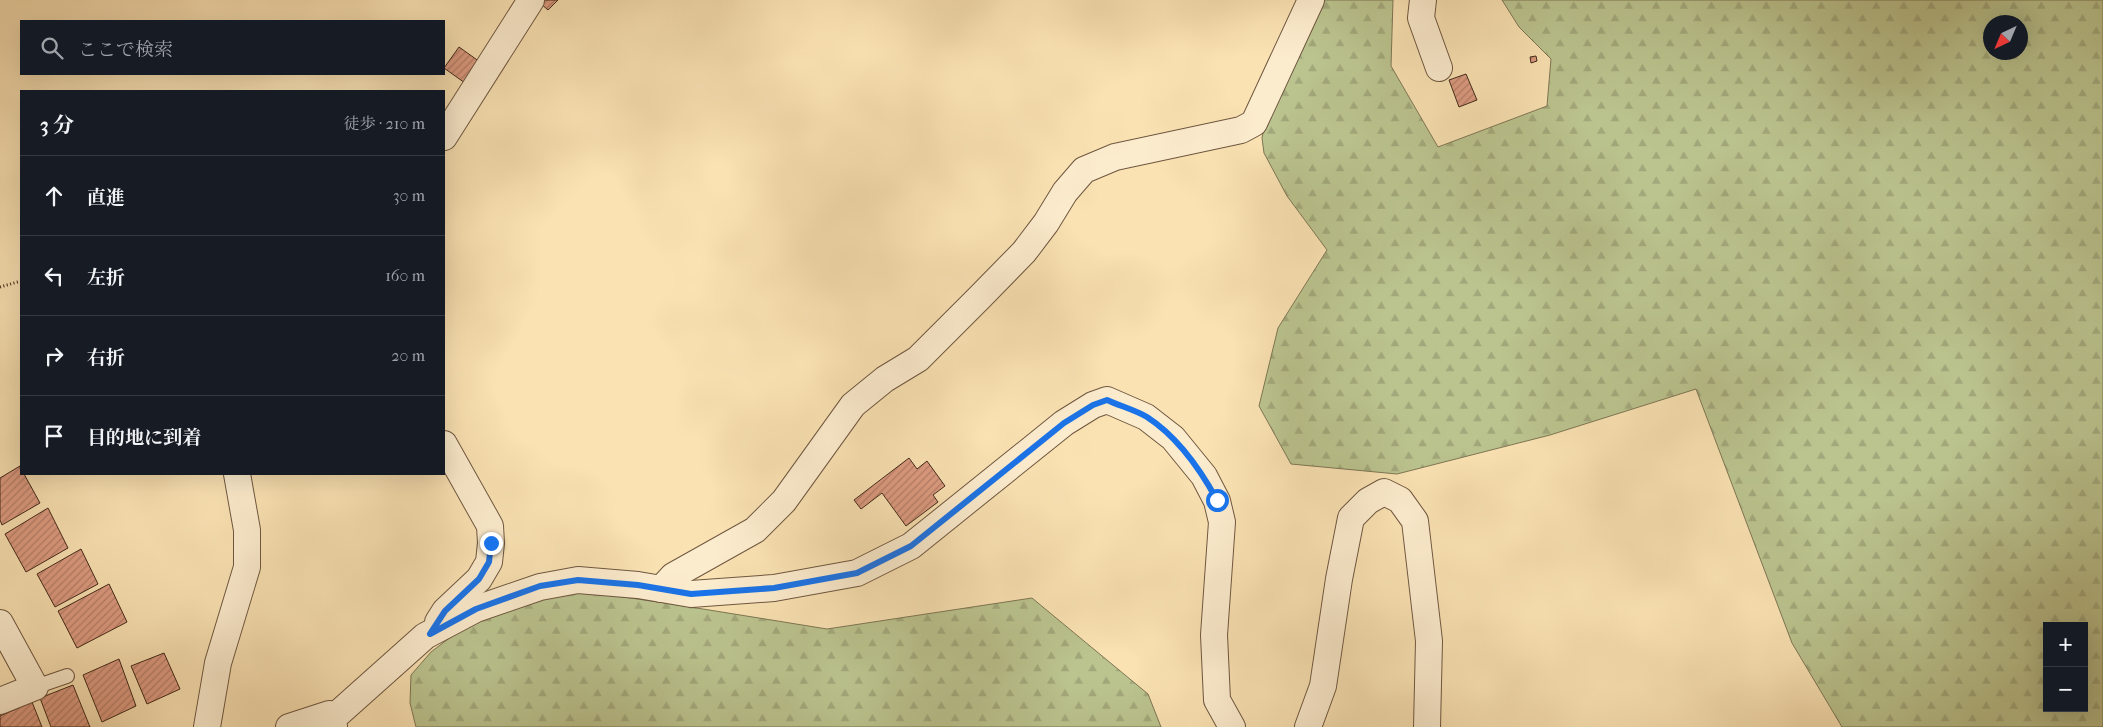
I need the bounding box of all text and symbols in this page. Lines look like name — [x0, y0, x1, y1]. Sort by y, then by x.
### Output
north arrow — [1983, 15, 2028, 60]
search box — [20, 20, 445, 75]
icon: search — [38, 34, 66, 62]
text: ここで検索 — [78, 39, 173, 61]
text: 3 分 — [40, 113, 74, 137]
text: 徒歩 · 210 m — [343, 114, 425, 133]
icon: ahead — [40, 182, 68, 210]
text: 30 m — [393, 186, 425, 205]
text: 直進 — [87, 187, 125, 209]
icon: left — [40, 262, 68, 290]
text: 160 m — [385, 266, 425, 285]
text: 左折 — [87, 267, 125, 289]
icon: right — [40, 342, 68, 370]
text: 20 m — [391, 346, 425, 365]
text: 右折 — [87, 347, 125, 369]
icon: arrive — [40, 422, 68, 450]
text: 目的地に到着 — [87, 427, 201, 449]
route start — [1206, 489, 1229, 512]
route end — [480, 532, 503, 555]
map controls — [2043, 622, 2088, 712]
button: + — [2043, 622, 2088, 667]
button: − — [2043, 667, 2088, 712]

